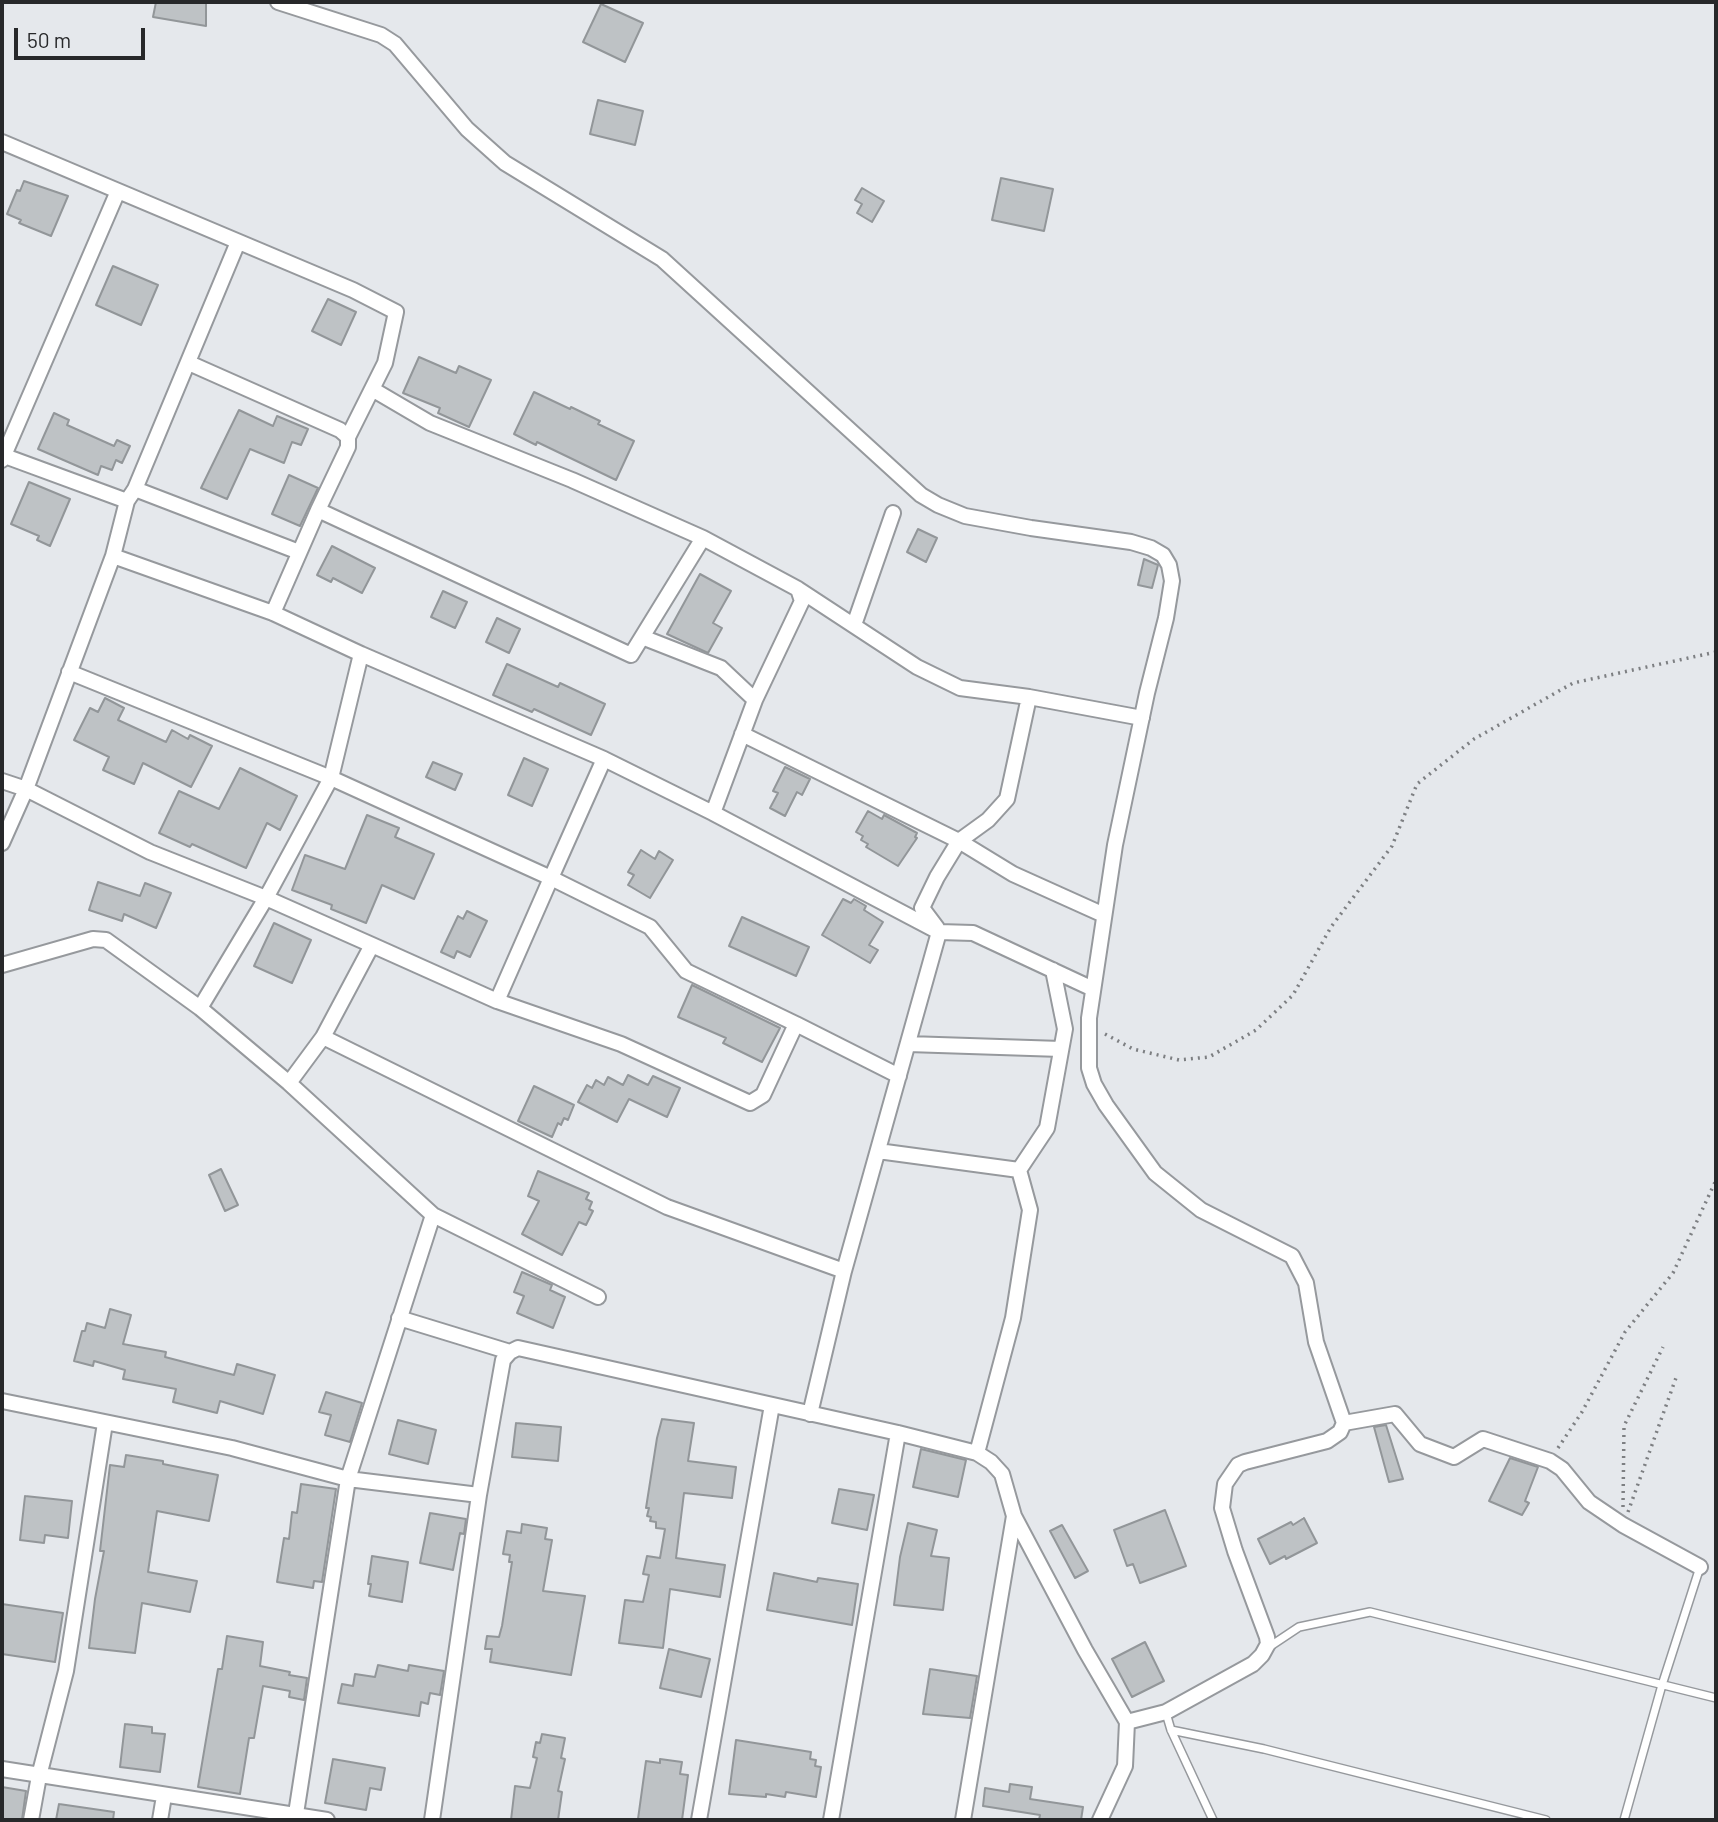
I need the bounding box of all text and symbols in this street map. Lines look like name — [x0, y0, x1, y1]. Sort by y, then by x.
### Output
scale bar — [18, 14, 149, 58]
text: 50 m — [27, 27, 71, 52]

